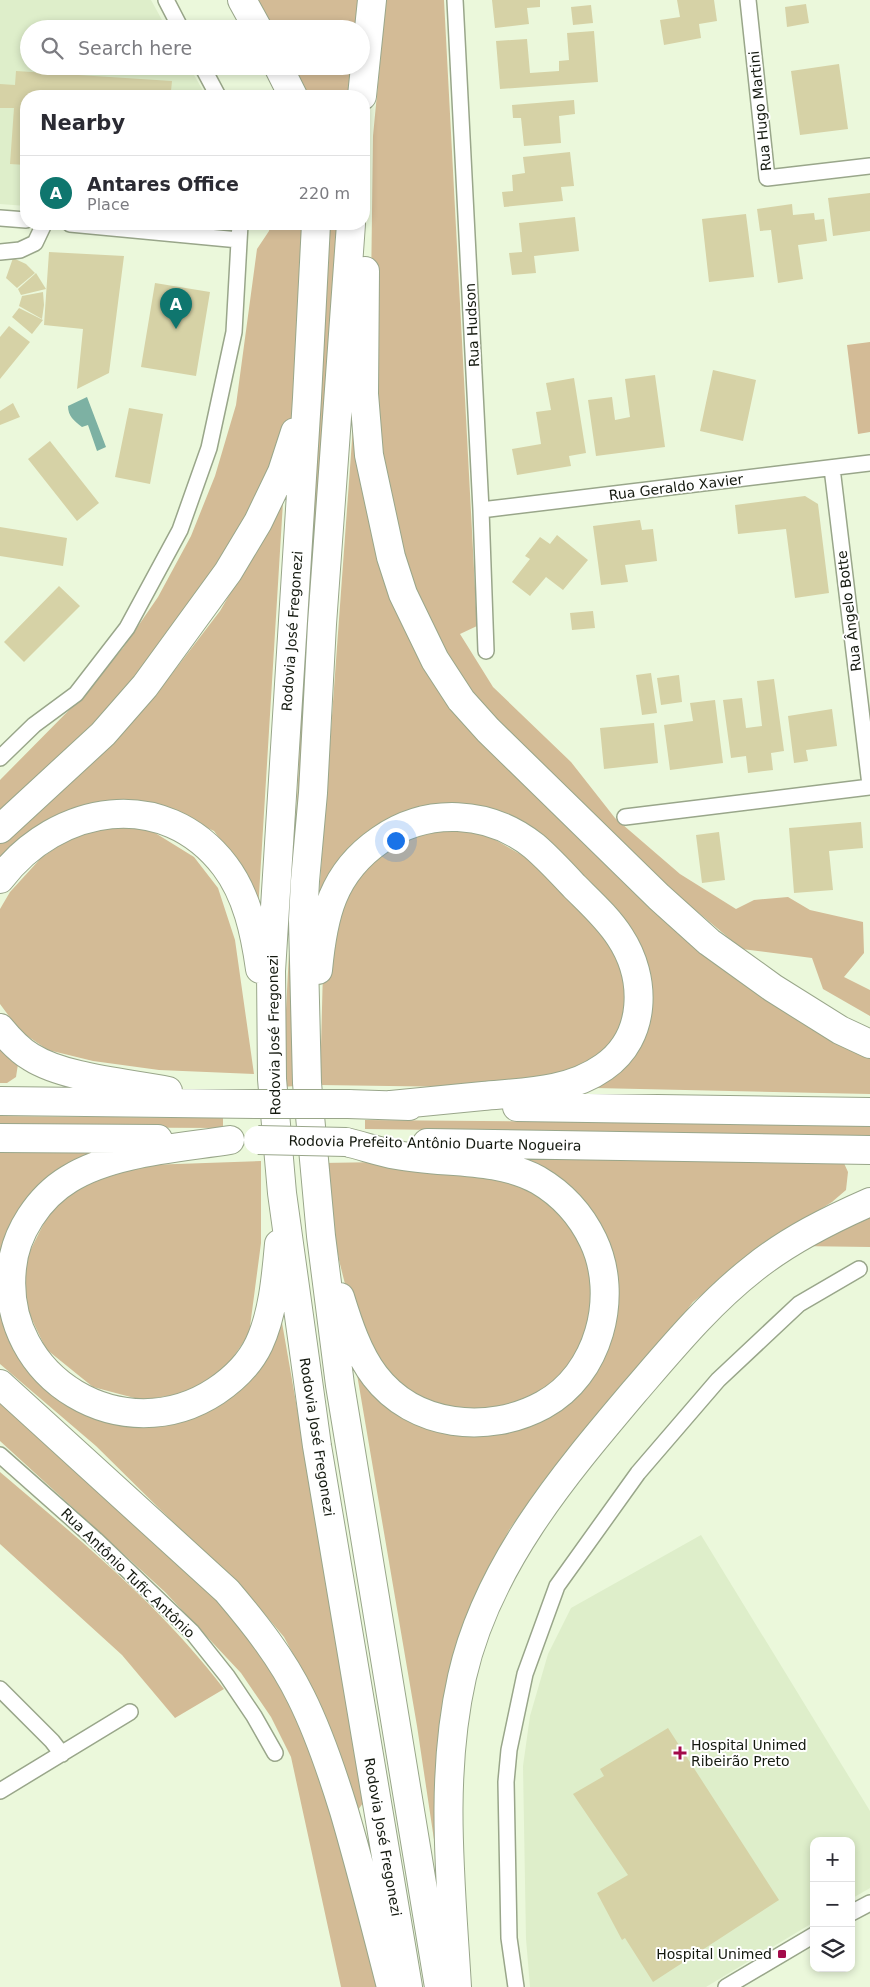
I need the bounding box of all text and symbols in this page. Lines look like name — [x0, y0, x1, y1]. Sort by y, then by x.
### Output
search box — [20, 20, 370, 75]
icon: search — [38, 34, 66, 62]
text: Search here — [78, 37, 192, 59]
street label: Rua Hugo Martini — [746, 50, 774, 172]
text: Nearby — [40, 111, 125, 135]
text: Antares Office — [87, 173, 239, 195]
text: A — [50, 184, 62, 203]
text: 220 m — [299, 184, 350, 203]
text: Place — [87, 195, 130, 214]
street label: Rua Hudson — [462, 283, 482, 367]
pin: A — [160, 288, 192, 329]
street label: Rua Geraldo Xavier — [608, 471, 744, 503]
street label: Rodovia José Fregonezi — [278, 550, 306, 712]
street label: Rua Ângelo Botte — [833, 550, 864, 672]
your location — [383, 828, 409, 854]
street label: Rodovia José Fregonezi — [265, 955, 283, 1115]
street label: Rodovia Prefeito Antônio Duarte Nogueira — [288, 1132, 582, 1154]
street label: Rodovia José Fregonezi — [297, 1356, 337, 1518]
street label: Rua Antônio Tufic Antônio — [58, 1505, 198, 1641]
place label: Hospital Unimed Ribeirão Preto — [691, 1737, 807, 1769]
marker: Hospital Unimed Ribeirão Preto — [673, 1746, 687, 1760]
street label: Rodovia José Fregonezi — [361, 1757, 405, 1917]
map controls — [810, 1837, 855, 1972]
button: + — [810, 1837, 855, 1882]
button: − — [810, 1882, 855, 1927]
button: layers — [810, 1927, 855, 1972]
place label: Hospital Unimed — [656, 1946, 772, 1962]
marker: Hospital Unimed — [776, 1948, 788, 1960]

